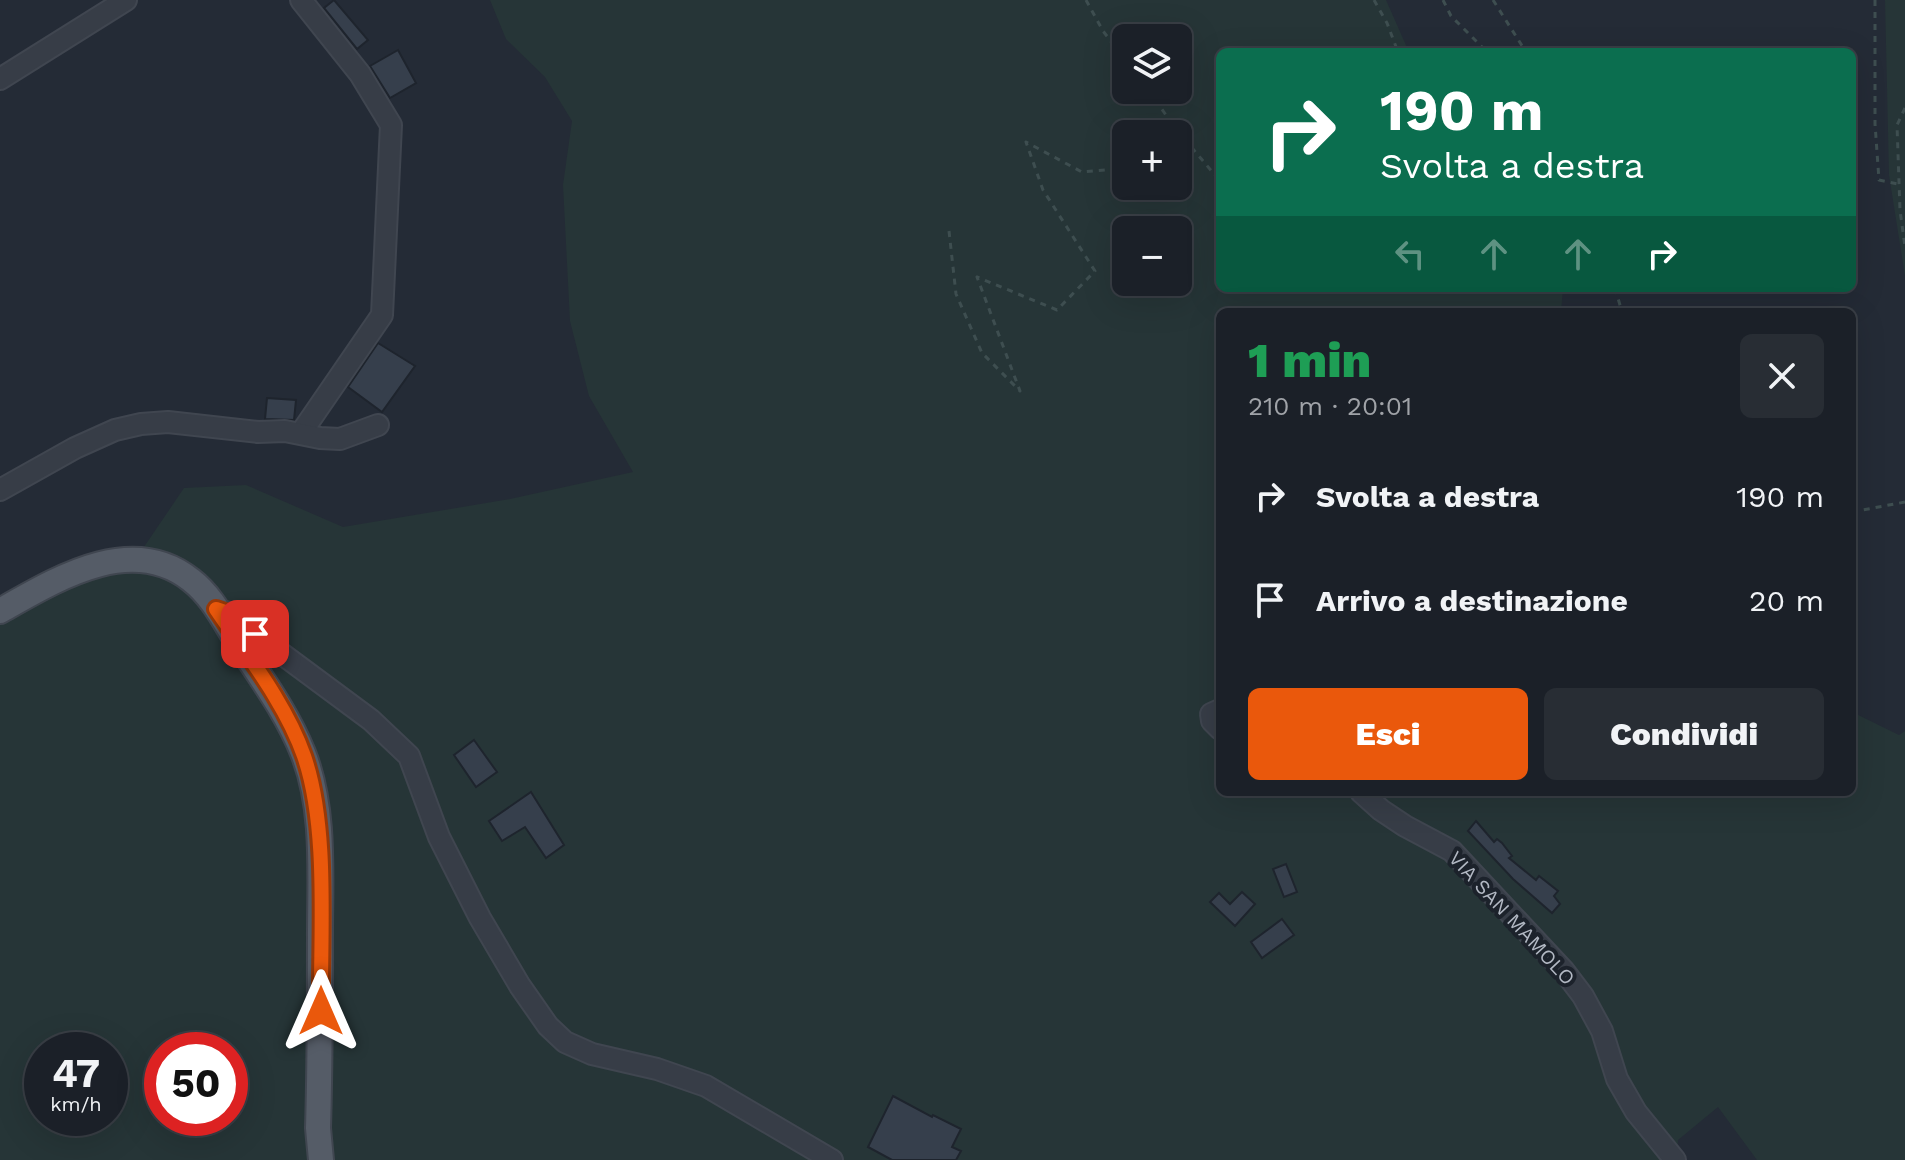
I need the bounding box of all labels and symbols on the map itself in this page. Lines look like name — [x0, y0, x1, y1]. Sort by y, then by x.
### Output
pin — [221, 600, 289, 668]
street label: VIA SAN MAMOLO — [1444, 846, 1580, 990]
position arrow — [279, 969, 363, 1053]
speed limit sign: 50 — [144, 1032, 248, 1136]

